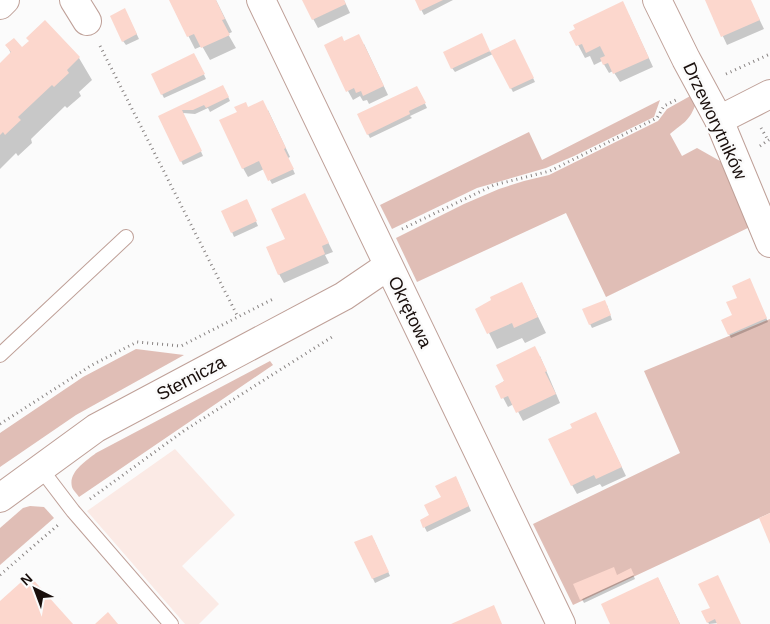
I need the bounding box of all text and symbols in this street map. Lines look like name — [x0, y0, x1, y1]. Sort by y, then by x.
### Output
street label: Drzeworytników — [679, 59, 751, 184]
street label: Okrętowa — [384, 273, 436, 352]
street label: Sternicza — [153, 351, 230, 404]
north arrow — [10, 564, 60, 614]
text: N — [17, 570, 35, 589]

